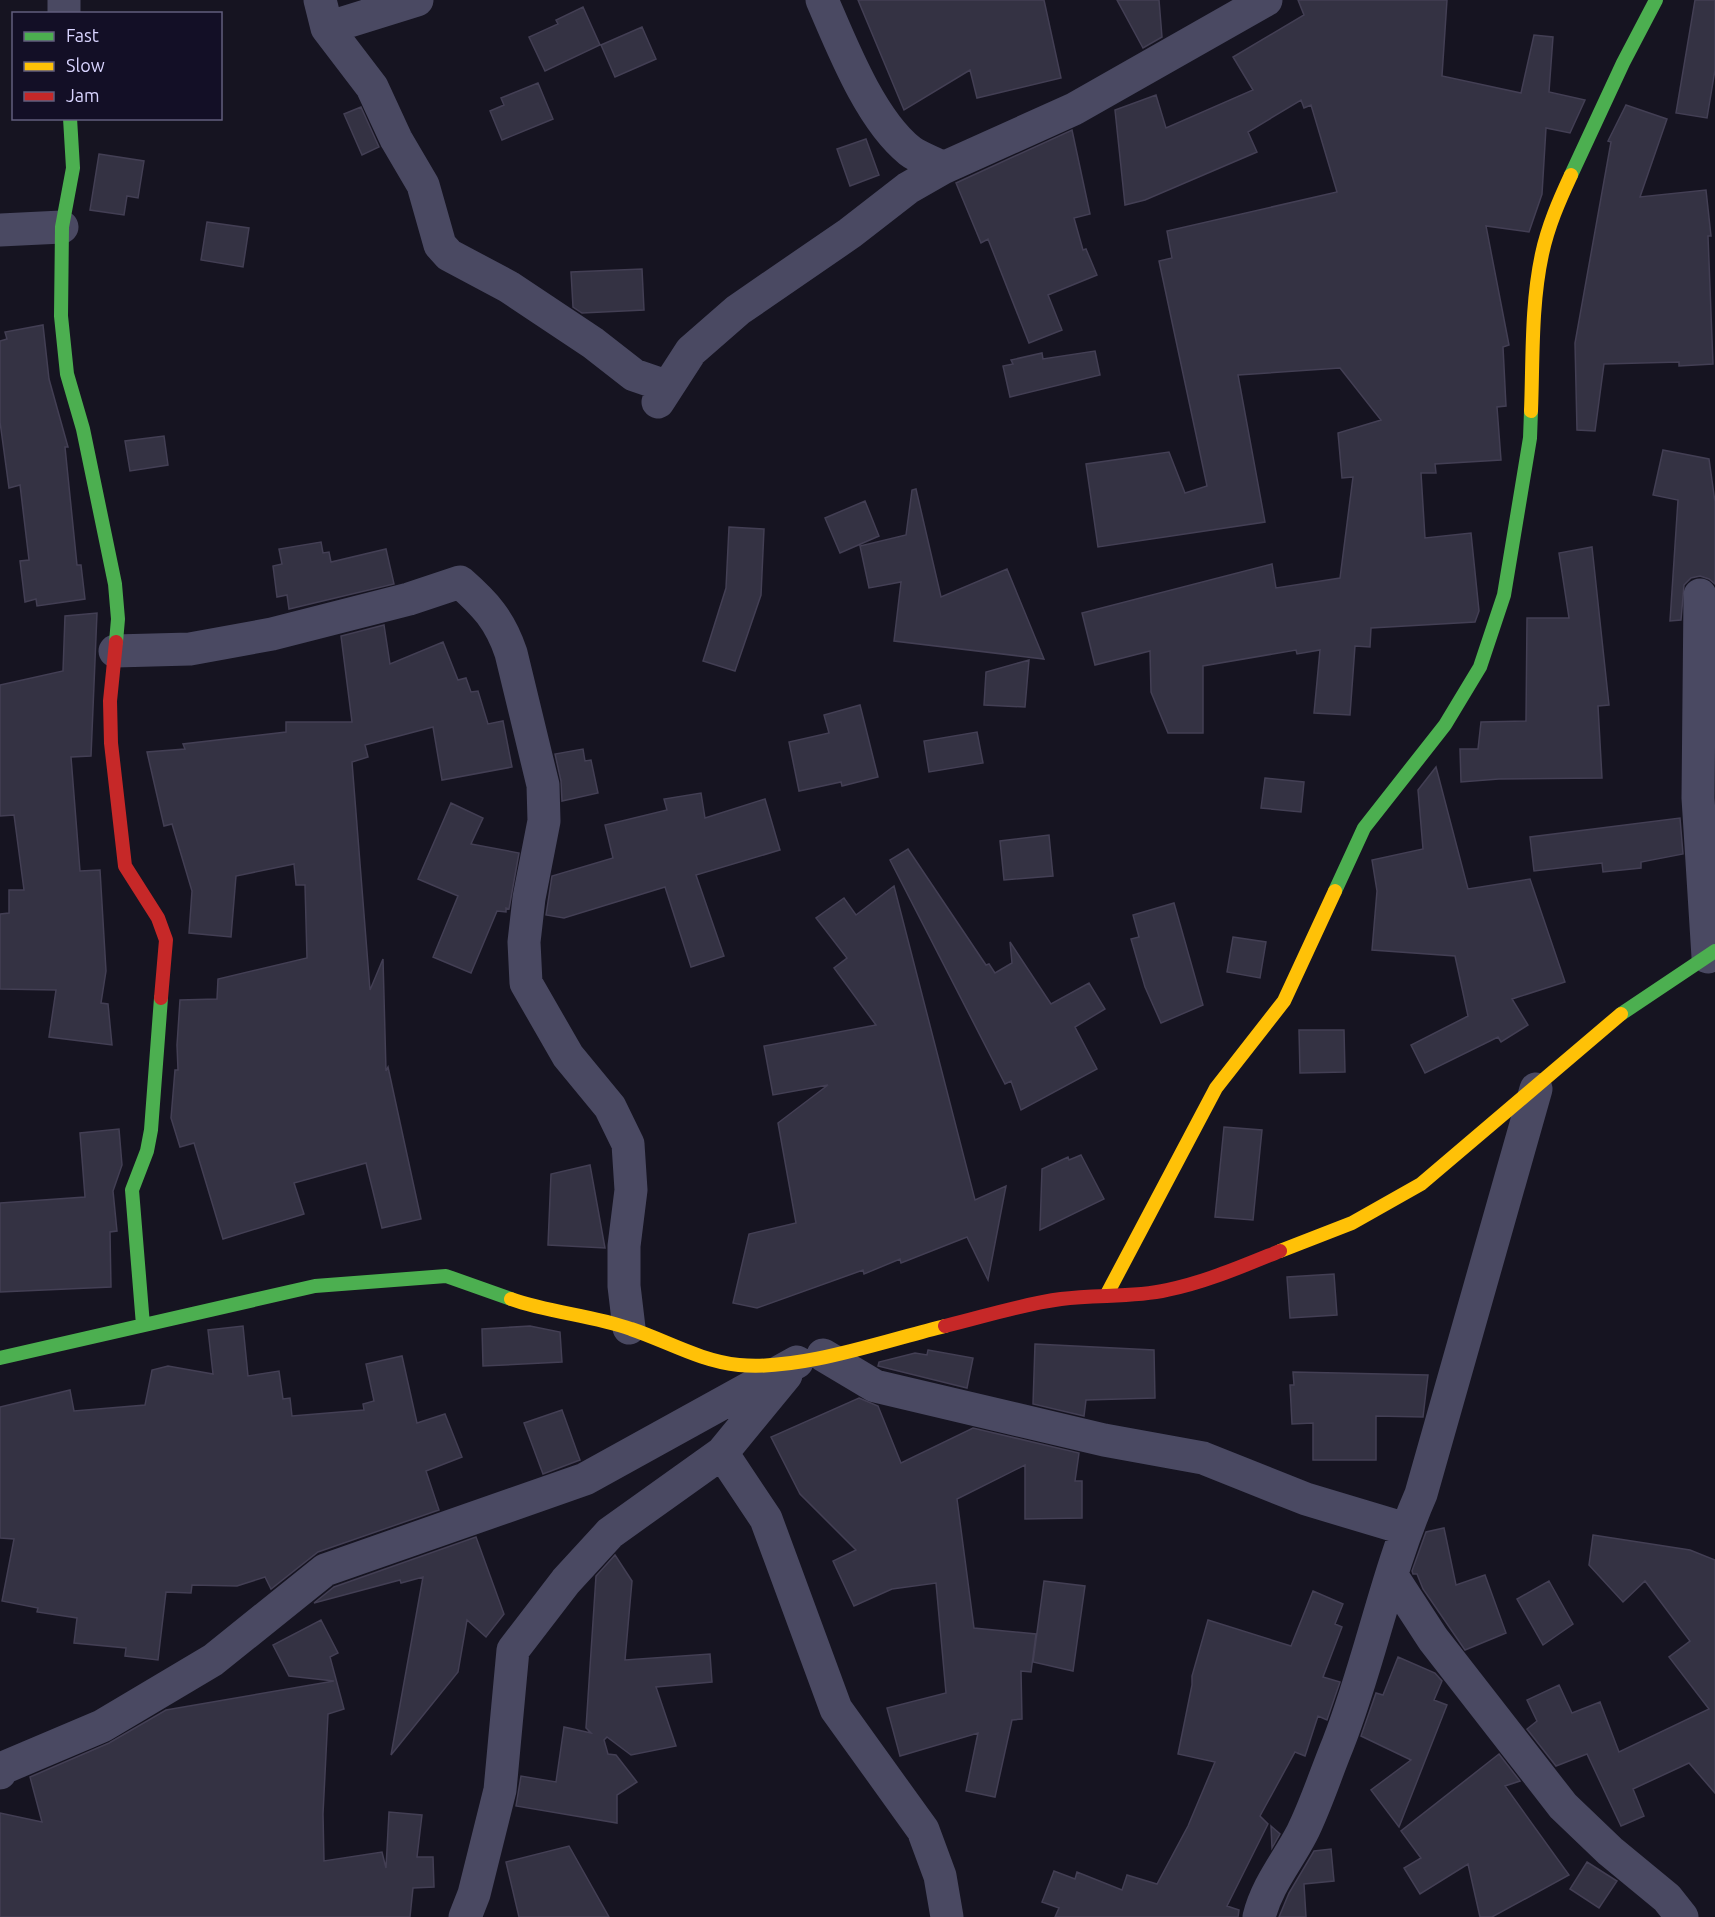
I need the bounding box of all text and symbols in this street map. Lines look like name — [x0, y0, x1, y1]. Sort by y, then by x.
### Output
legend — [12, 12, 222, 120]
text: Fast — [66, 25, 99, 45]
text: Slow — [66, 55, 105, 75]
text: Jam — [66, 85, 100, 105]

